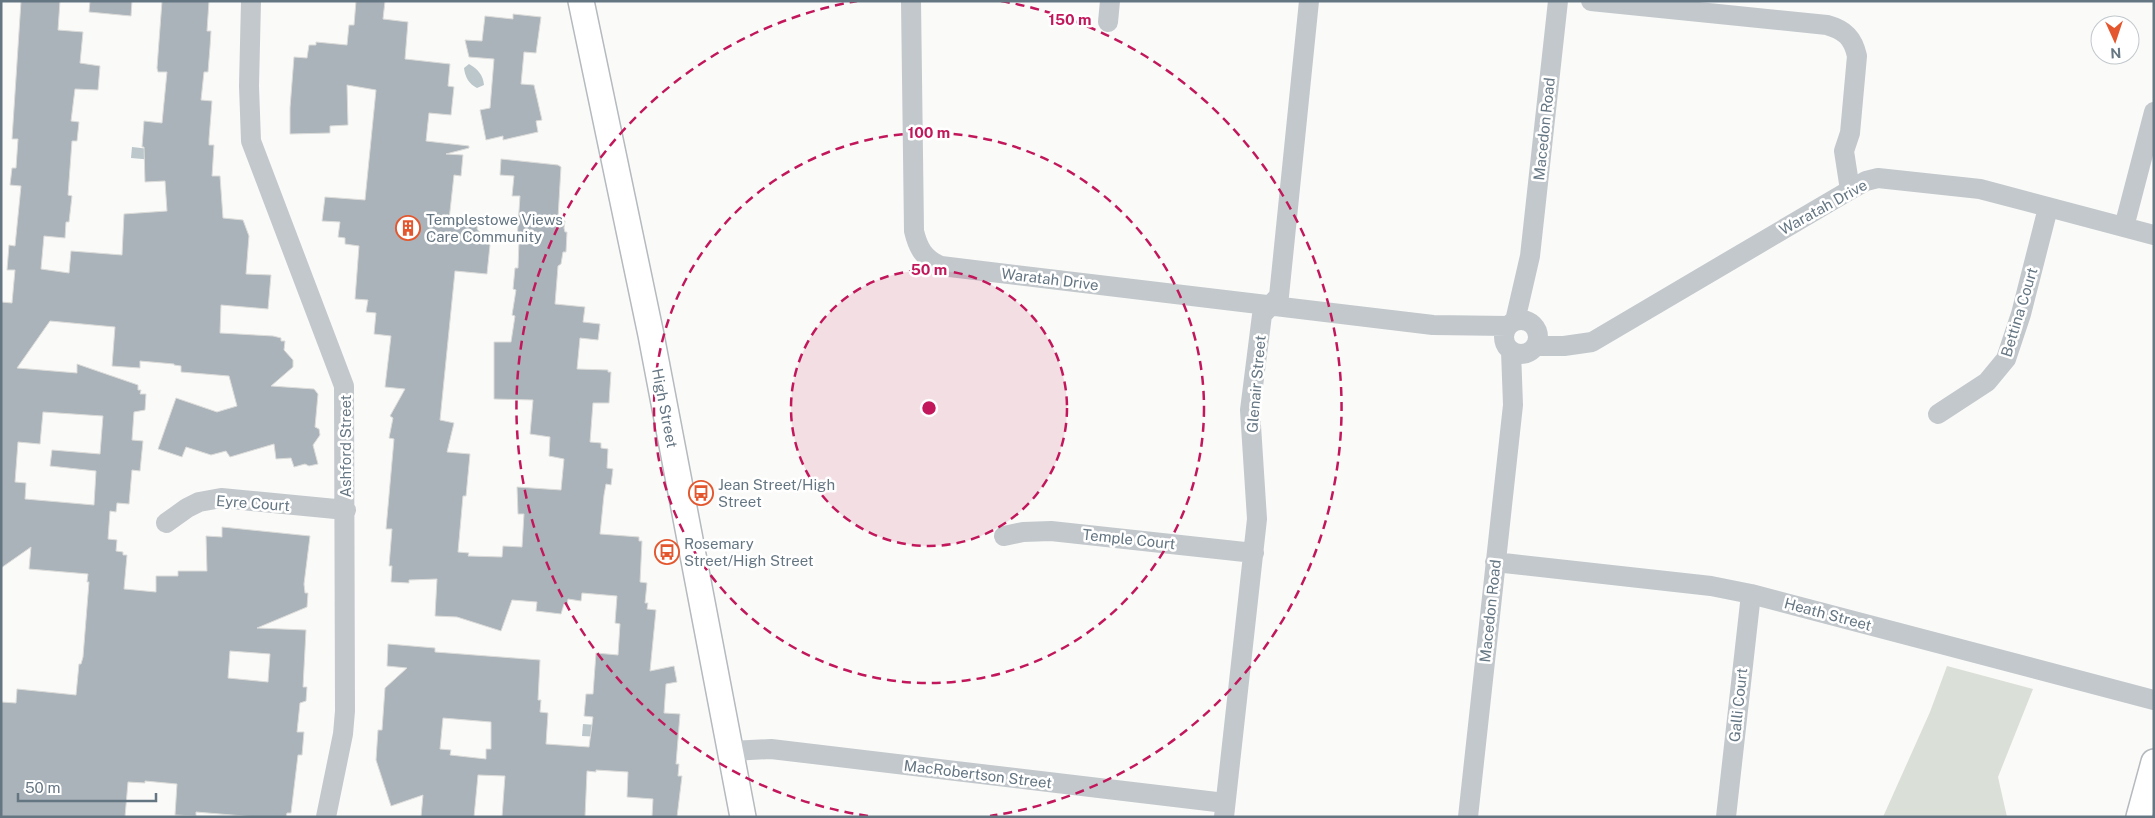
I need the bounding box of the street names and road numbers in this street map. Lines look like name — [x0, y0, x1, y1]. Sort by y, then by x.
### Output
street label: Macedon Road — [1530, 77, 1558, 181]
street label: Waratah Drive — [1776, 176, 1870, 238]
street label: Waratah Drive — [1000, 265, 1100, 293]
street label: Bettina Court — [1997, 265, 2041, 359]
street label: Glenair Street — [1243, 334, 1269, 433]
street label: High Street — [649, 367, 681, 449]
street label: Ashford Street — [337, 394, 354, 497]
street label: Eyre Court — [216, 492, 291, 514]
street label: Temple Court — [1082, 526, 1177, 552]
street label: Macedon Road — [1476, 559, 1504, 663]
street label: Heath Street — [1782, 594, 1874, 634]
street label: Galli Court — [1726, 667, 1750, 743]
street label: MacRobertson Street — [903, 756, 1053, 792]

